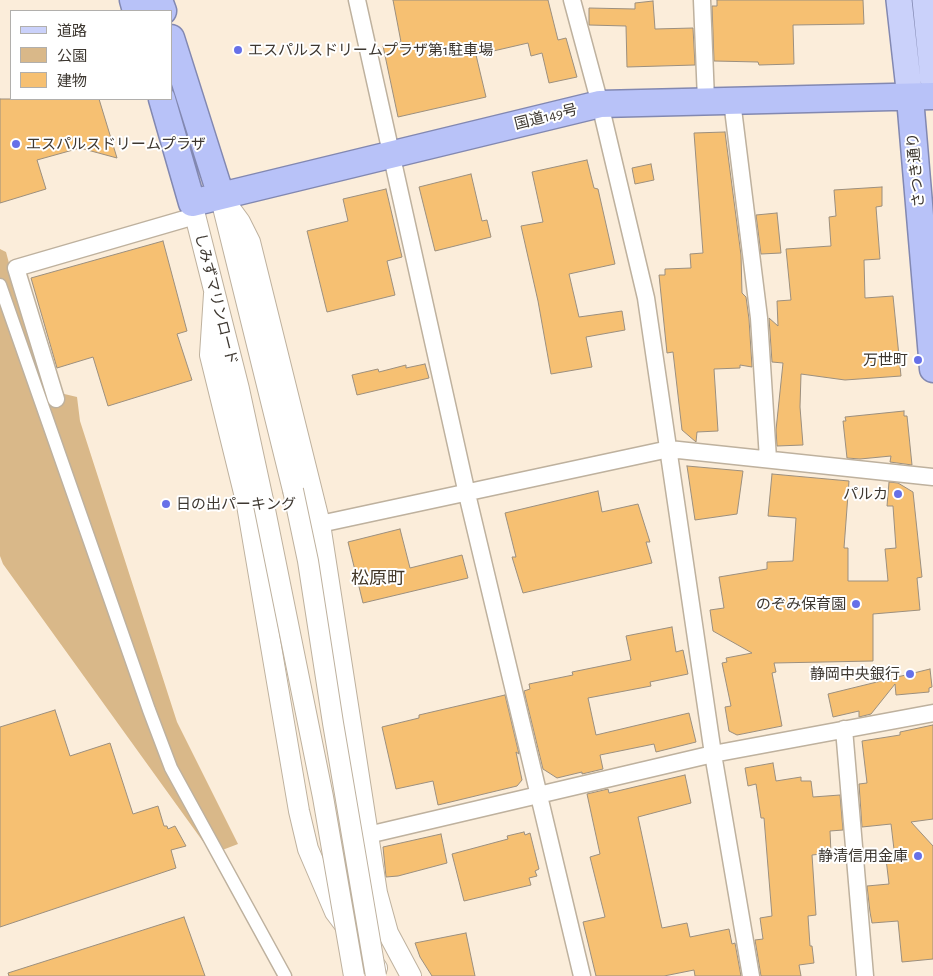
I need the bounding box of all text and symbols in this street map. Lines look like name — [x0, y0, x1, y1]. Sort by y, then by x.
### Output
legend — [10, 10, 172, 100]
text: 道路 — [57, 24, 87, 39]
place label: エスパルスドリームプラザ第1駐車場 — [248, 41, 493, 59]
marker: エスパルスドリームプラザ第1駐車場 — [232, 44, 244, 56]
text: 公園 — [57, 49, 87, 64]
text: 建物 — [57, 74, 87, 89]
street label: 国道149号 — [513, 100, 579, 134]
street label: さつき通り — [904, 132, 928, 208]
place label: エスパルスドリームプラザ — [26, 135, 206, 153]
marker: エスパルスドリームプラザ — [10, 138, 22, 150]
street label: しみずマリンロード — [191, 231, 241, 367]
place label: 万世町 — [863, 351, 908, 369]
marker: 万世町 — [912, 354, 924, 366]
place label: パルカ — [843, 485, 888, 503]
marker: パルカ — [892, 488, 904, 500]
place label: 日の出パーキング — [176, 495, 296, 513]
marker: 日の出パーキング — [160, 498, 172, 510]
district label: 松原町 — [351, 568, 405, 590]
place label: のぞみ保育園 — [756, 595, 846, 613]
marker: のぞみ保育園 — [850, 598, 862, 610]
place label: 静岡中央銀行 — [810, 665, 900, 683]
marker: 静岡中央銀行 — [904, 668, 916, 680]
place label: 静清信用金庫 — [818, 847, 908, 865]
marker: 静清信用金庫 — [912, 850, 924, 862]

